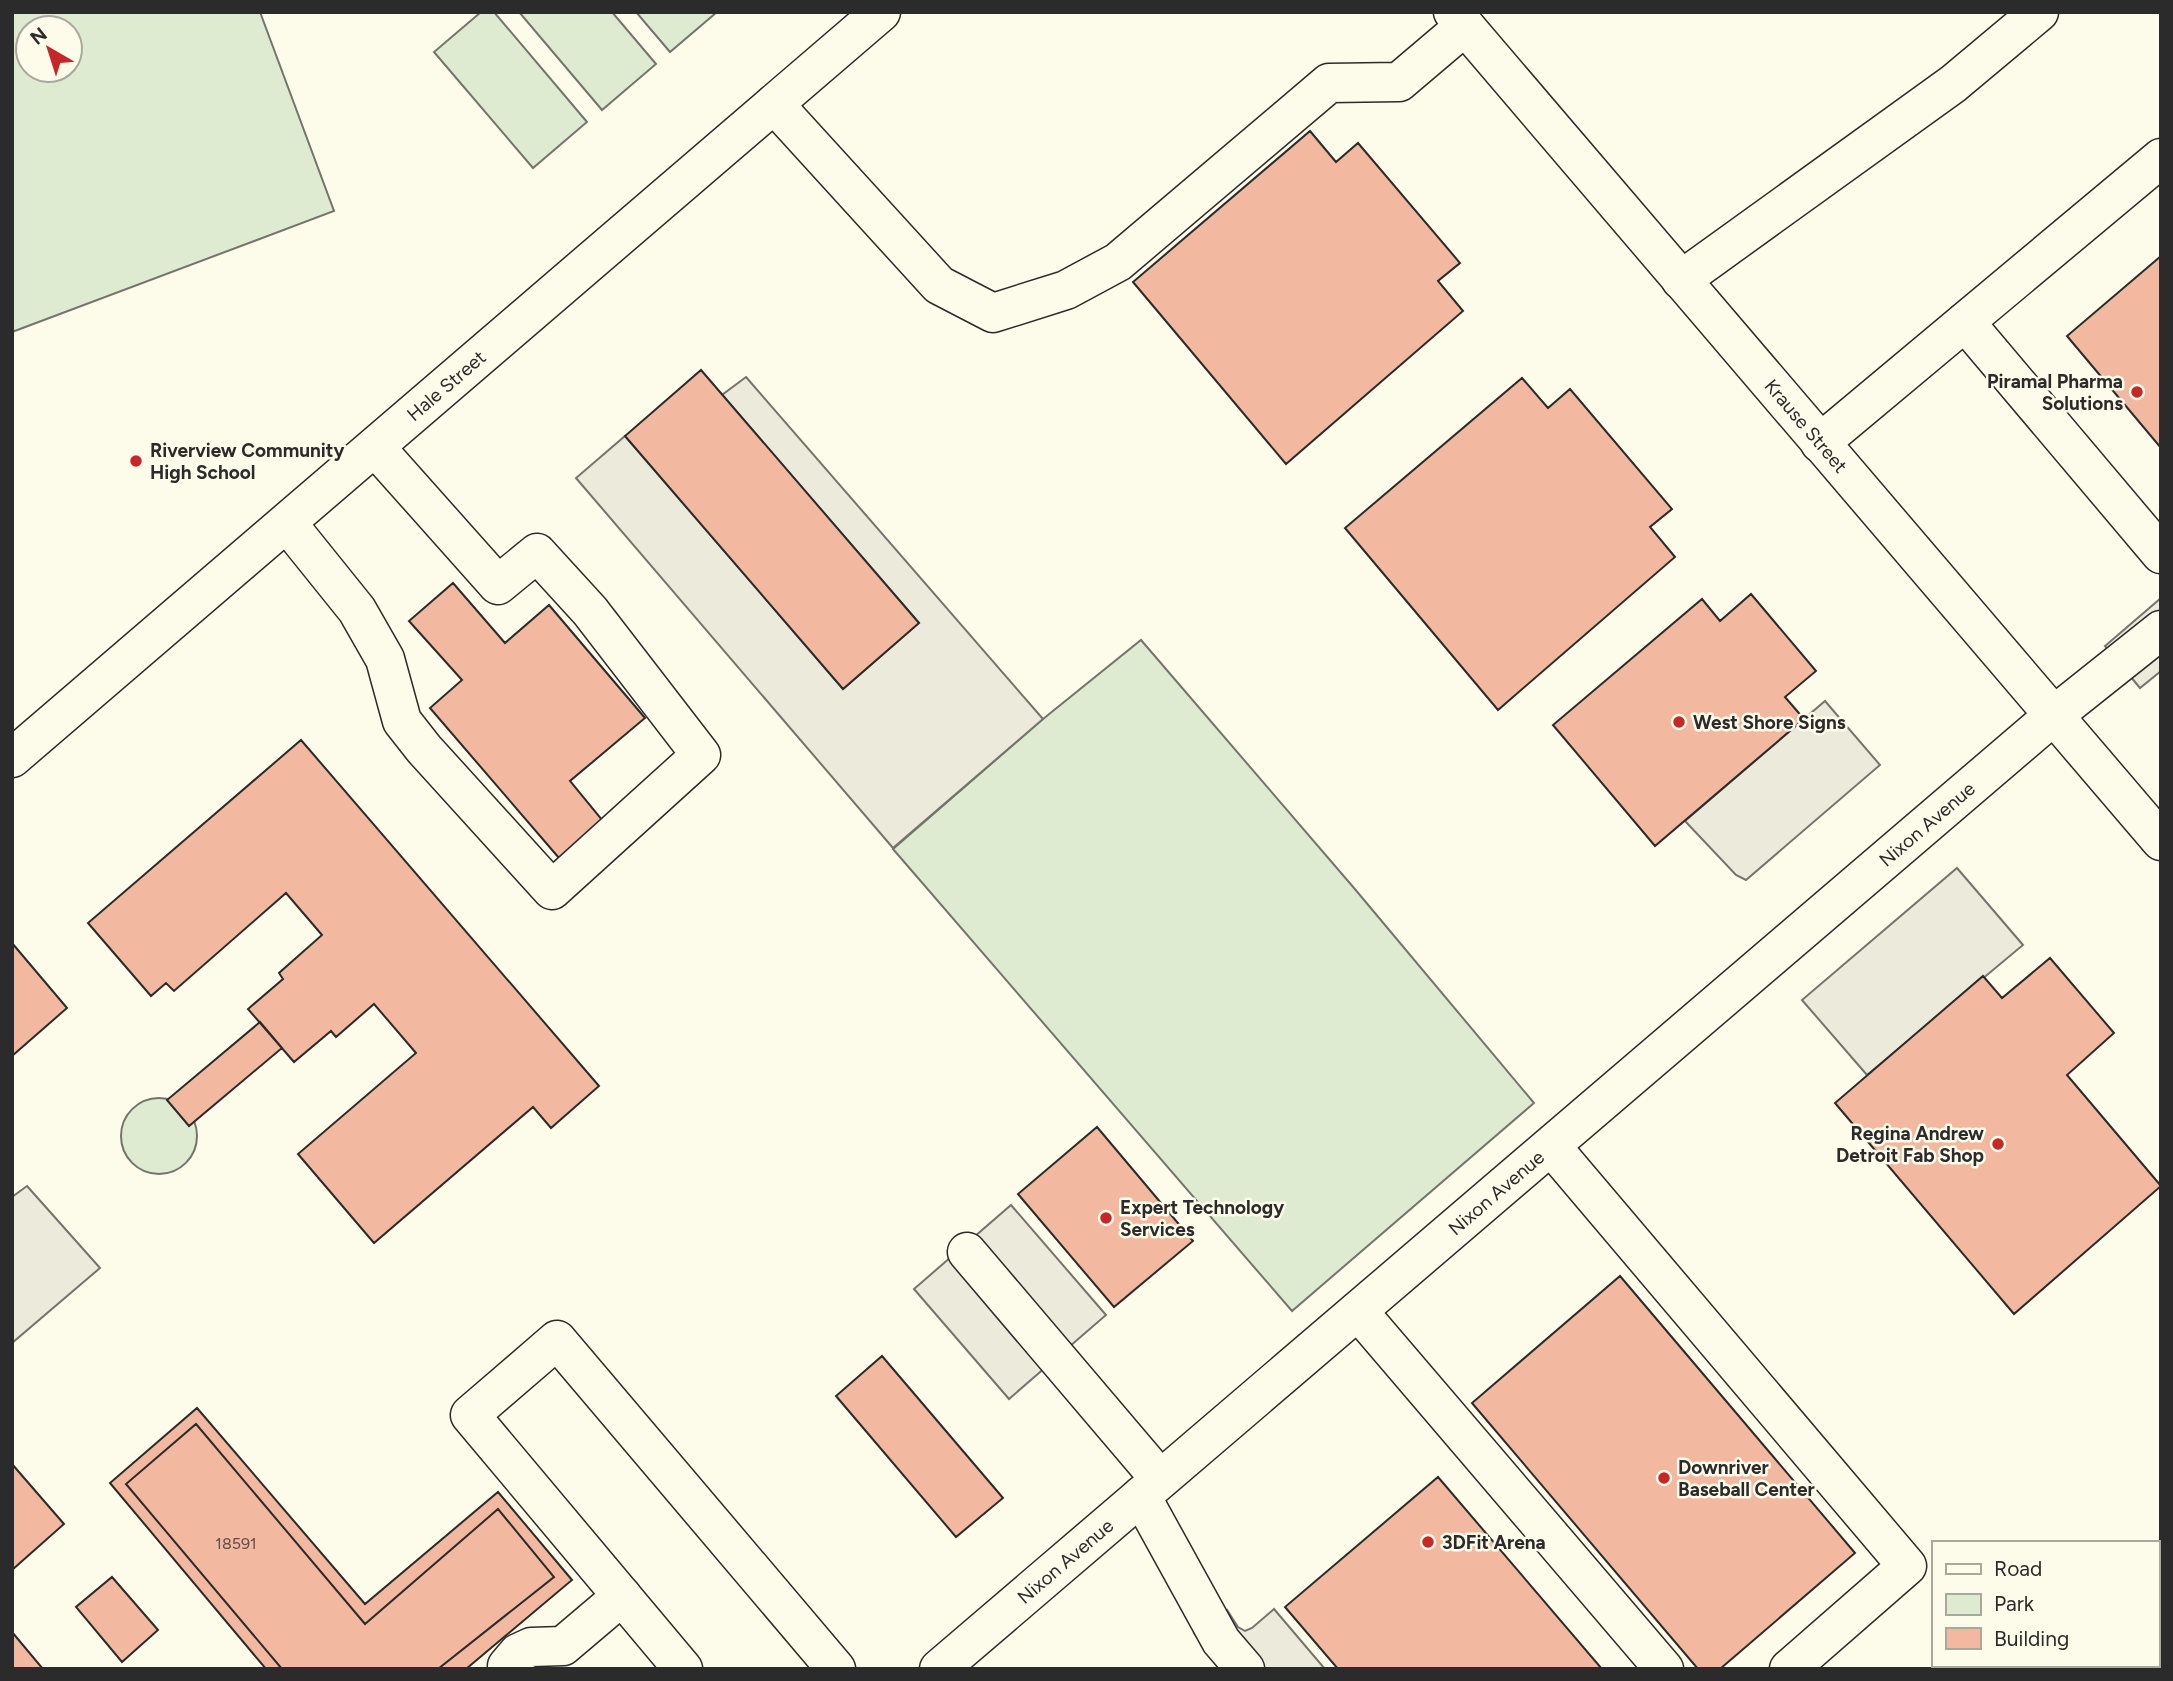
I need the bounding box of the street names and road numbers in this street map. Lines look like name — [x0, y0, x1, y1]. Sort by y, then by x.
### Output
street label: Hale Street — [402, 346, 490, 426]
street label: Krause Street — [1760, 375, 1852, 477]
street label: Nixon Avenue — [1875, 777, 1980, 872]
street label: Nixon Avenue — [1444, 1146, 1549, 1240]
street label: Nixon Avenue — [1013, 1514, 1118, 1609]

